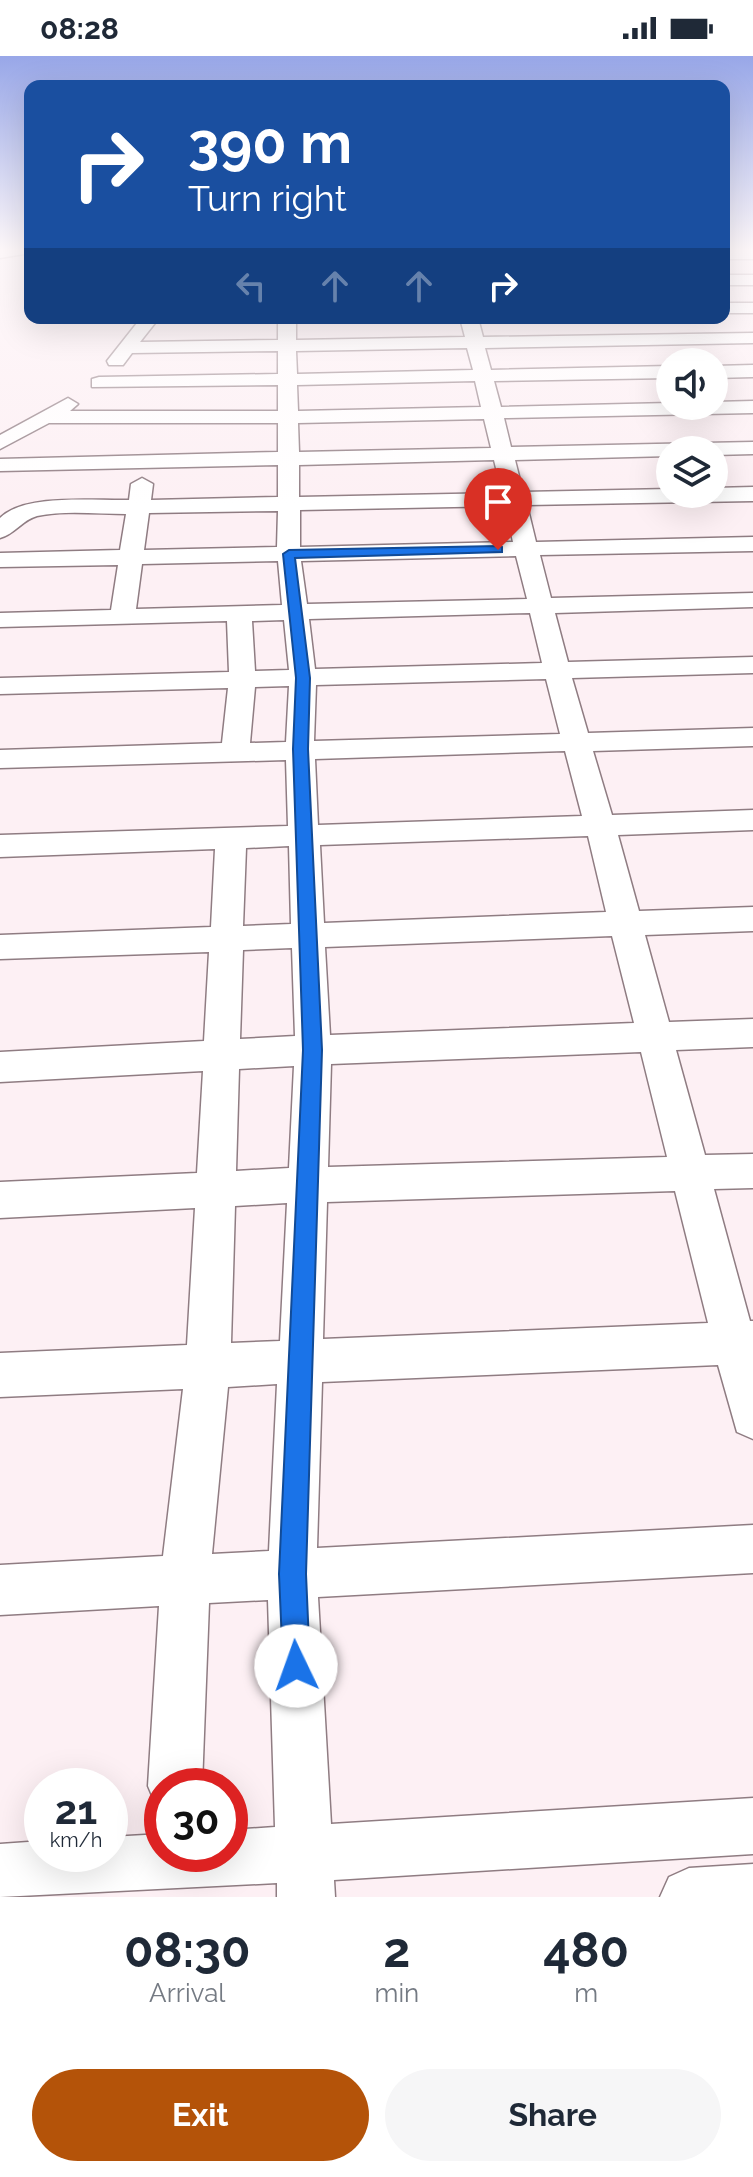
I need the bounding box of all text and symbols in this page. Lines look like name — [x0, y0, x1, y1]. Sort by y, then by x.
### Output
text: 08:28 — [40, 11, 119, 46]
text: 390 m — [188, 110, 352, 176]
icon: right — [56, 112, 160, 216]
text: Turn right — [188, 177, 347, 219]
icon: left — [229, 264, 273, 308]
icon: ahead — [313, 264, 357, 308]
icon: ahead — [397, 264, 441, 308]
icon: right — [481, 264, 525, 308]
map controls — [656, 348, 728, 508]
button: sound — [656, 348, 728, 420]
button: layers — [656, 436, 728, 508]
pin — [464, 468, 532, 550]
icon: arrive — [476, 480, 520, 524]
position arrow — [254, 1624, 338, 1708]
speed limit sign: 30 — [144, 1768, 248, 1872]
text: 21 — [55, 1786, 97, 1833]
text: km/h — [50, 1828, 102, 1852]
text: 08:30 — [124, 1922, 251, 1978]
text: 2 — [383, 1922, 410, 1978]
text: 480 — [543, 1922, 629, 1978]
text: Arrival — [149, 1978, 225, 2008]
text: min — [374, 1978, 419, 2008]
text: m — [574, 1978, 598, 2008]
button: Exit — [32, 2069, 369, 2161]
button: Share — [385, 2069, 721, 2161]

